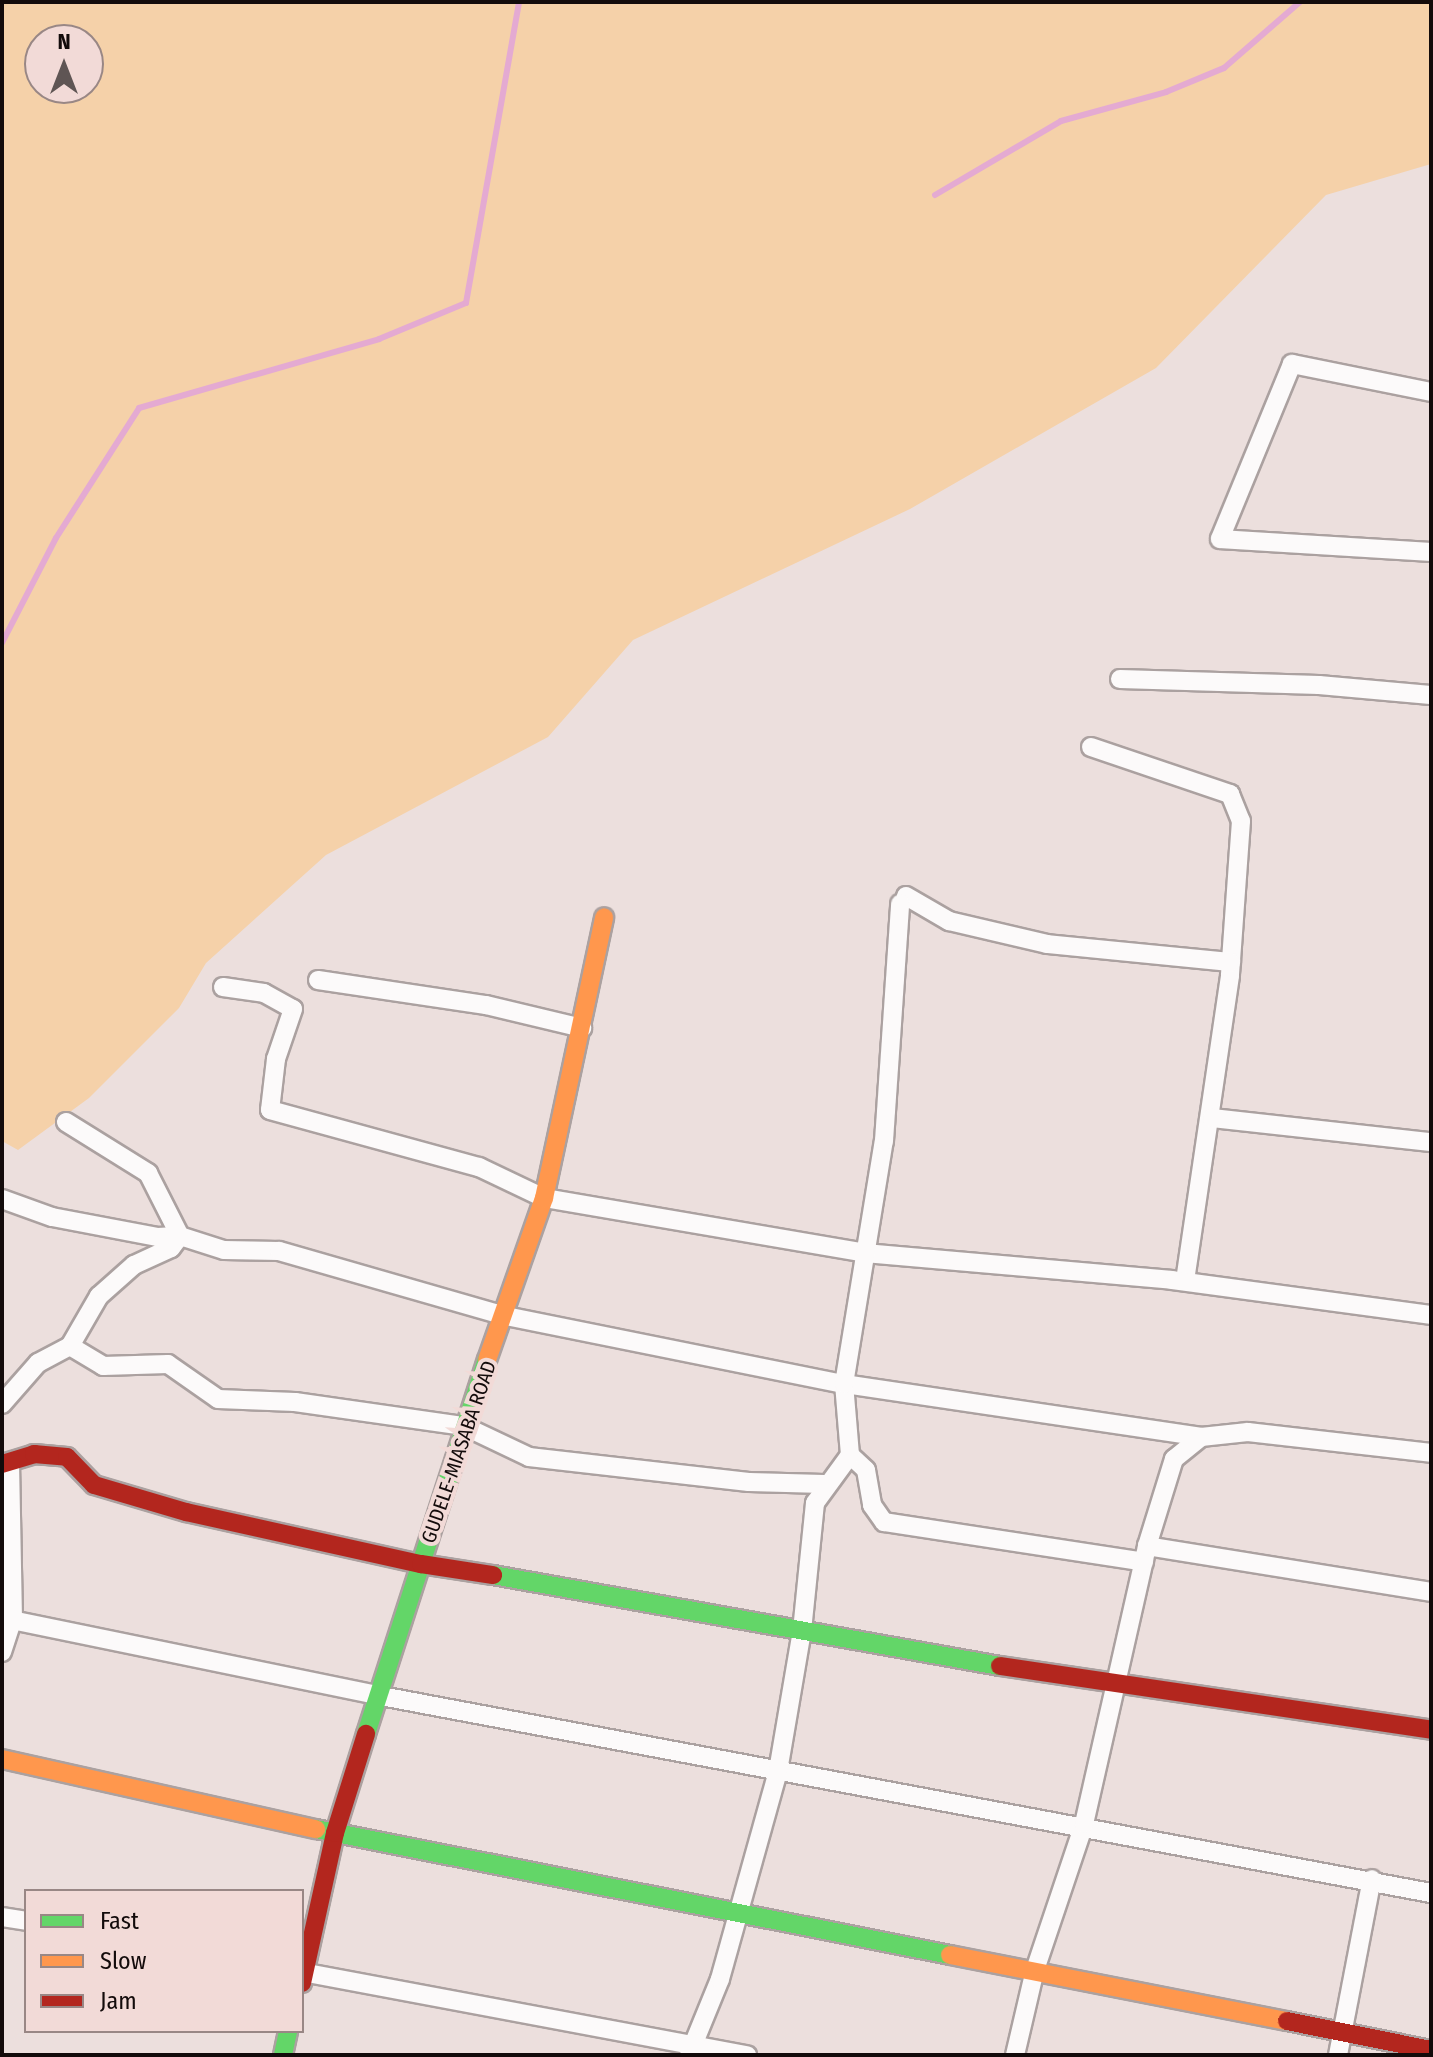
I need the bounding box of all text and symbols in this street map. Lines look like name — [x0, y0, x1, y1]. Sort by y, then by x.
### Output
north arrow — [24, 24, 104, 104]
text: N — [57, 28, 71, 55]
street label: GUDELE-MIASABA ROAD — [417, 1358, 501, 1546]
legend — [24, 1889, 304, 2033]
text: Fast — [100, 1907, 139, 1935]
text: Slow — [100, 1947, 146, 1975]
text: Jam — [100, 1987, 137, 2015]

